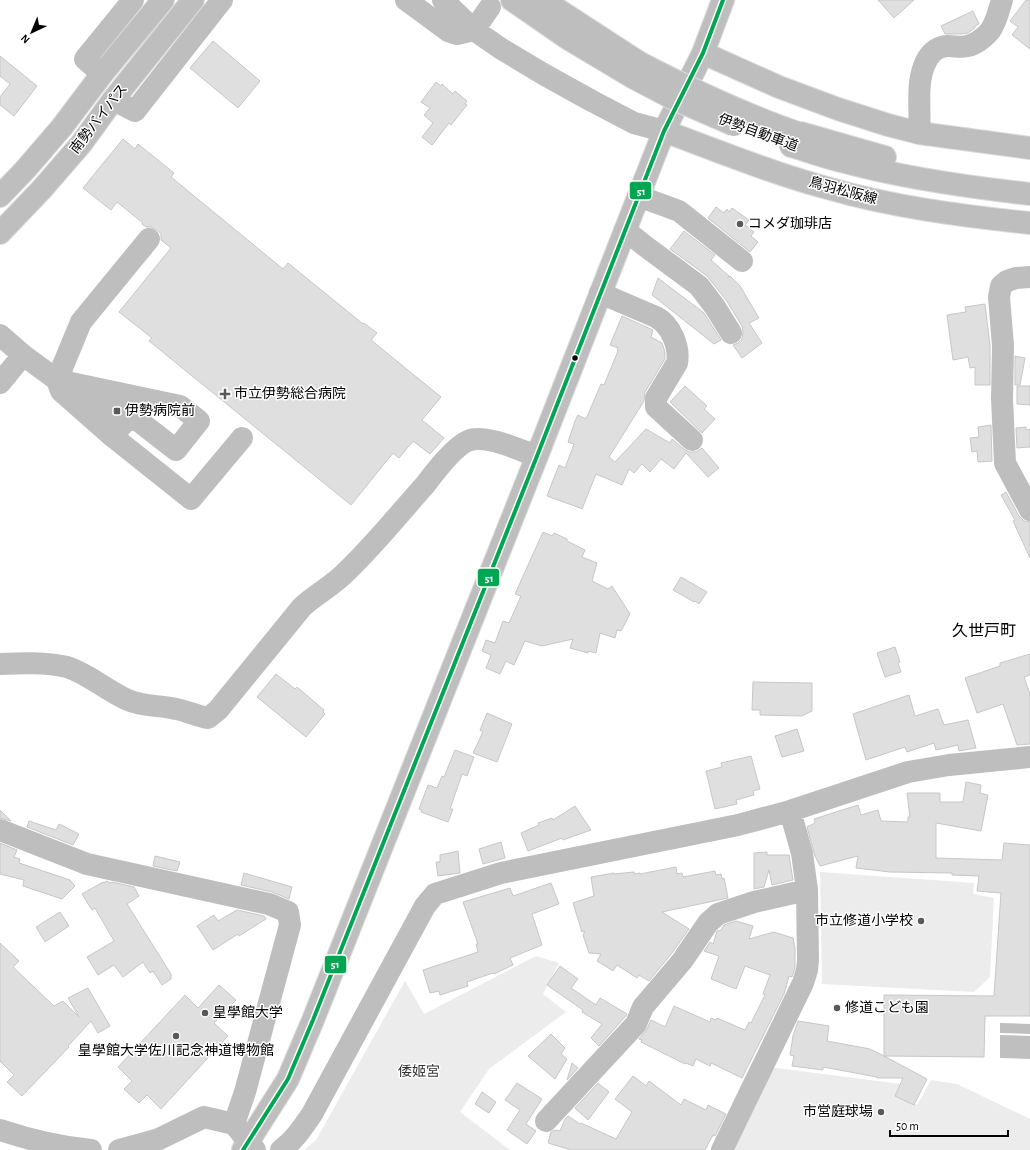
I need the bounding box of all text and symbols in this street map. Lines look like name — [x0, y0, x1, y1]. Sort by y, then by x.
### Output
north arrow — [12, 12, 52, 52]
text: N — [19, 32, 32, 45]
street label: 南勢バイパス — [67, 81, 130, 156]
street label: 伊勢自動車道 — [716, 111, 800, 154]
street label: 鳥羽松阪線 — [807, 174, 879, 207]
line badge: 51 — [629, 181, 652, 200]
text: 51 — [637, 186, 645, 197]
place label: コメダ珈琲店 — [748, 216, 832, 231]
marker: コメダ珈琲店 — [735, 219, 745, 229]
unlabelled marker — [570, 353, 580, 363]
place label: 市立伊勢総合病院 — [234, 386, 346, 401]
marker: 市立伊勢総合病院 — [219, 388, 231, 400]
place label: 伊勢病院前 — [125, 402, 195, 418]
marker: 伊勢病院前 — [112, 406, 122, 416]
line badge: 51 — [477, 568, 500, 587]
text: 51 — [485, 573, 493, 584]
district label: 久世戸町 — [952, 622, 1016, 639]
place label: 市立修道小学校 — [815, 913, 913, 928]
marker: 市立修道小学校 — [916, 916, 926, 926]
line badge: 51 — [324, 955, 347, 974]
text: 51 — [331, 959, 339, 970]
place label: 修道こども園 — [845, 1000, 929, 1015]
marker: 修道こども園 — [832, 1003, 842, 1013]
place label: 皇學館大学 — [213, 1005, 283, 1020]
marker: 皇學館大学 — [200, 1008, 210, 1018]
marker: 皇學館大学佐川記念神道博物館 — [171, 1031, 181, 1041]
place label: 皇學館大学佐川記念神道博物館 — [78, 1042, 274, 1058]
park label: 倭姬宮 — [398, 1064, 440, 1079]
place label: 市営庭球場 — [803, 1104, 873, 1119]
marker: 市営庭球場 — [876, 1107, 886, 1117]
scale bar — [890, 1112, 1008, 1138]
text: 50 m — [896, 1120, 919, 1132]

